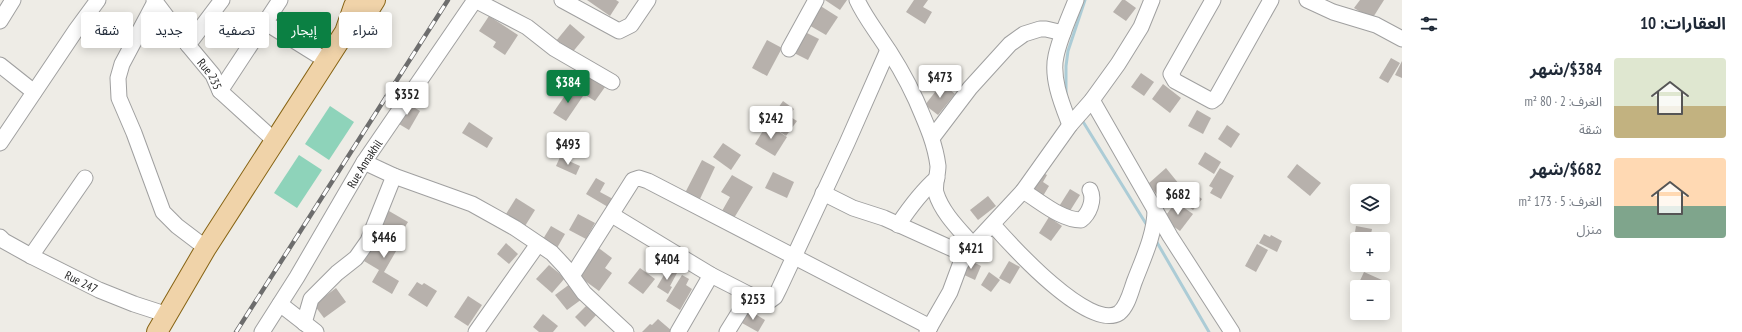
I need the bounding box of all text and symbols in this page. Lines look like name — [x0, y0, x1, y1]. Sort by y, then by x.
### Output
chip: شقة — [81, 12, 133, 48]
chip: جديد — [141, 12, 197, 48]
chip: تصفية — [205, 12, 269, 48]
chip: إيجار — [277, 12, 331, 48]
chip: شراء — [339, 12, 392, 48]
text: العقارات: 10 — [1640, 12, 1726, 34]
icon: filters — [1418, 13, 1440, 35]
street label: Rue 235 — [195, 55, 226, 92]
text: $384/شهر — [1530, 58, 1602, 80]
pin: $473 — [916, 65, 964, 99]
text: $473 — [928, 69, 952, 86]
pin: $384 — [544, 70, 592, 104]
text: $384 — [556, 74, 580, 91]
icon: home — [1646, 74, 1694, 122]
pin: $352 — [383, 82, 431, 116]
text: $352 — [395, 86, 419, 103]
text: الغرف: 2 · 80 m² — [1524, 93, 1602, 110]
pin: $242 — [747, 106, 795, 140]
text: $242 — [759, 110, 783, 127]
text: شقة — [1579, 121, 1602, 138]
pin: $493 — [544, 132, 592, 166]
street label: Rue Annakhil — [343, 136, 385, 190]
text: $493 — [556, 136, 580, 153]
text: $682/شهر — [1530, 158, 1602, 180]
icon: home — [1646, 174, 1694, 222]
pin: $682 — [1154, 182, 1202, 216]
map controls — [1350, 184, 1390, 320]
button: layers — [1350, 184, 1390, 224]
text: $682 — [1166, 186, 1190, 203]
text: الغرف: 5 · 173 m² — [1519, 193, 1602, 210]
text: منزل — [1577, 221, 1602, 238]
pin: $446 — [360, 225, 408, 259]
text: $446 — [372, 229, 396, 246]
button: + — [1350, 232, 1390, 272]
pin: $421 — [947, 236, 995, 270]
text: $421 — [959, 240, 983, 257]
pin: $404 — [643, 247, 691, 281]
text: $404 — [655, 251, 679, 268]
street label: Rue 247 — [63, 267, 100, 296]
button: − — [1350, 280, 1390, 320]
pin: $253 — [729, 287, 777, 321]
text: $253 — [741, 291, 765, 308]

